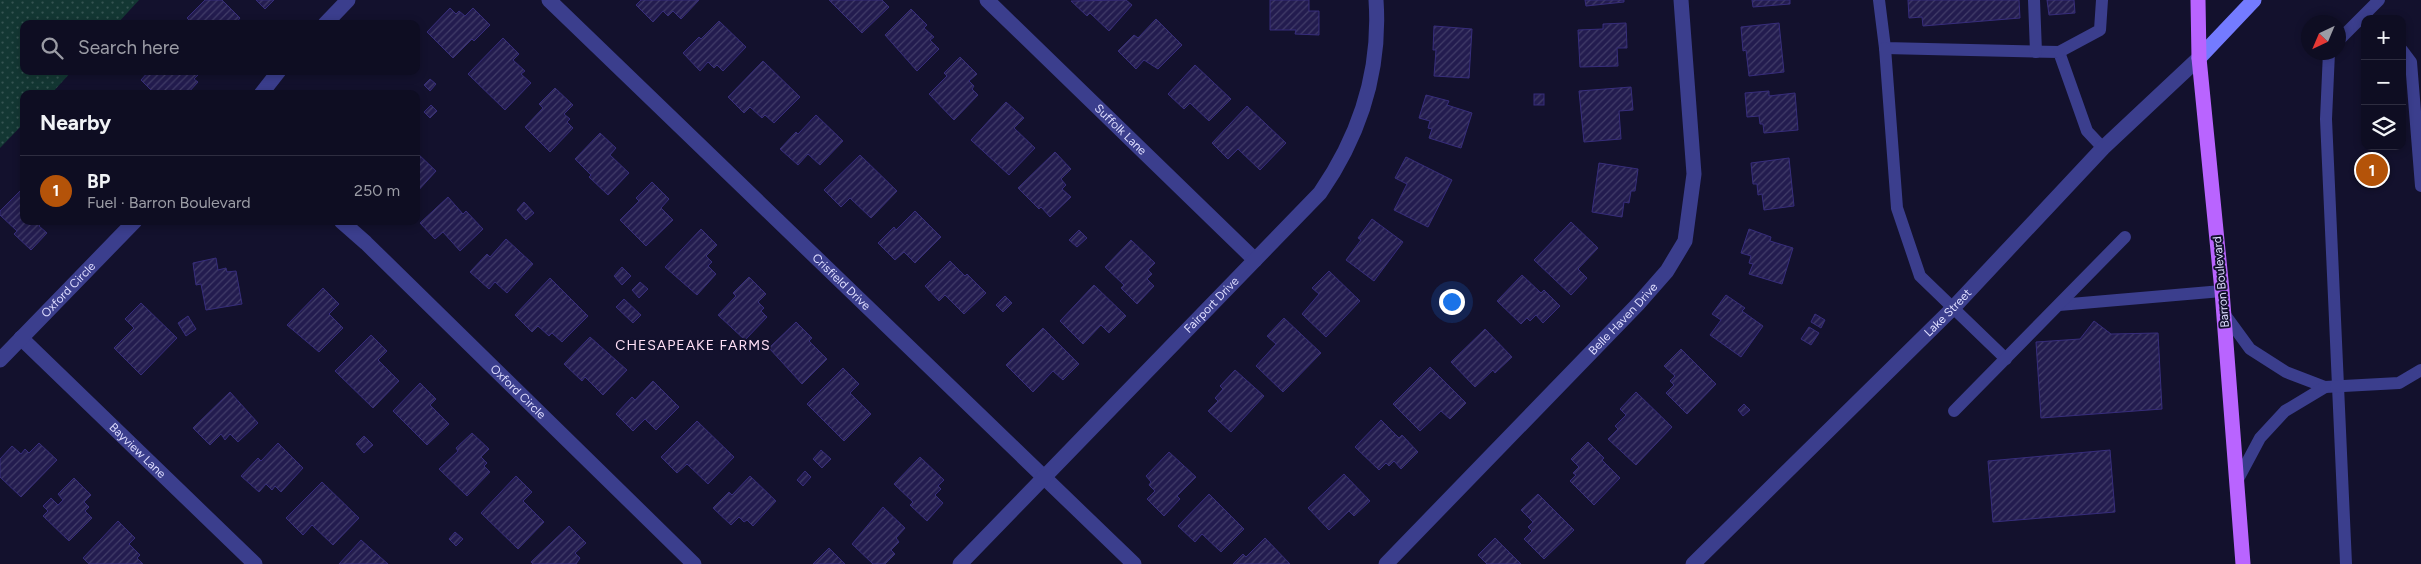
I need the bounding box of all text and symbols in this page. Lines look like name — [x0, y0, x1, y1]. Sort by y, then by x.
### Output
north arrow — [2301, 15, 2346, 60]
map controls — [2361, 15, 2406, 150]
button: + — [2361, 15, 2406, 60]
search box — [20, 20, 420, 75]
icon: search — [38, 34, 66, 62]
text: Search here — [78, 36, 180, 59]
button: − — [2361, 60, 2406, 105]
street label: Suffolk Lane — [1092, 101, 1150, 158]
button: layers — [2361, 105, 2406, 150]
text: Nearby — [40, 110, 111, 135]
pin: 1 — [2356, 151, 2388, 189]
text: BP — [87, 170, 110, 193]
text: 1 — [53, 181, 59, 200]
text: 250 m — [354, 181, 400, 200]
text: Fuel · Barron Boulevard — [87, 193, 251, 212]
street label: Barron Boulevard — [2210, 236, 2232, 328]
street label: Crisfield Drive — [809, 251, 874, 313]
street label: Oxford Circle — [38, 259, 99, 320]
street label: Fairport Drive — [1181, 274, 1242, 336]
street label: Belle Haven Drive — [1586, 280, 1661, 358]
street label: Lake Street — [1921, 286, 1975, 339]
your location — [1439, 289, 1465, 315]
district label: CHESAPEAKE FARMS — [615, 337, 771, 354]
street label: Oxford Circle — [488, 362, 549, 422]
street label: Bayview Lane — [106, 420, 169, 481]

